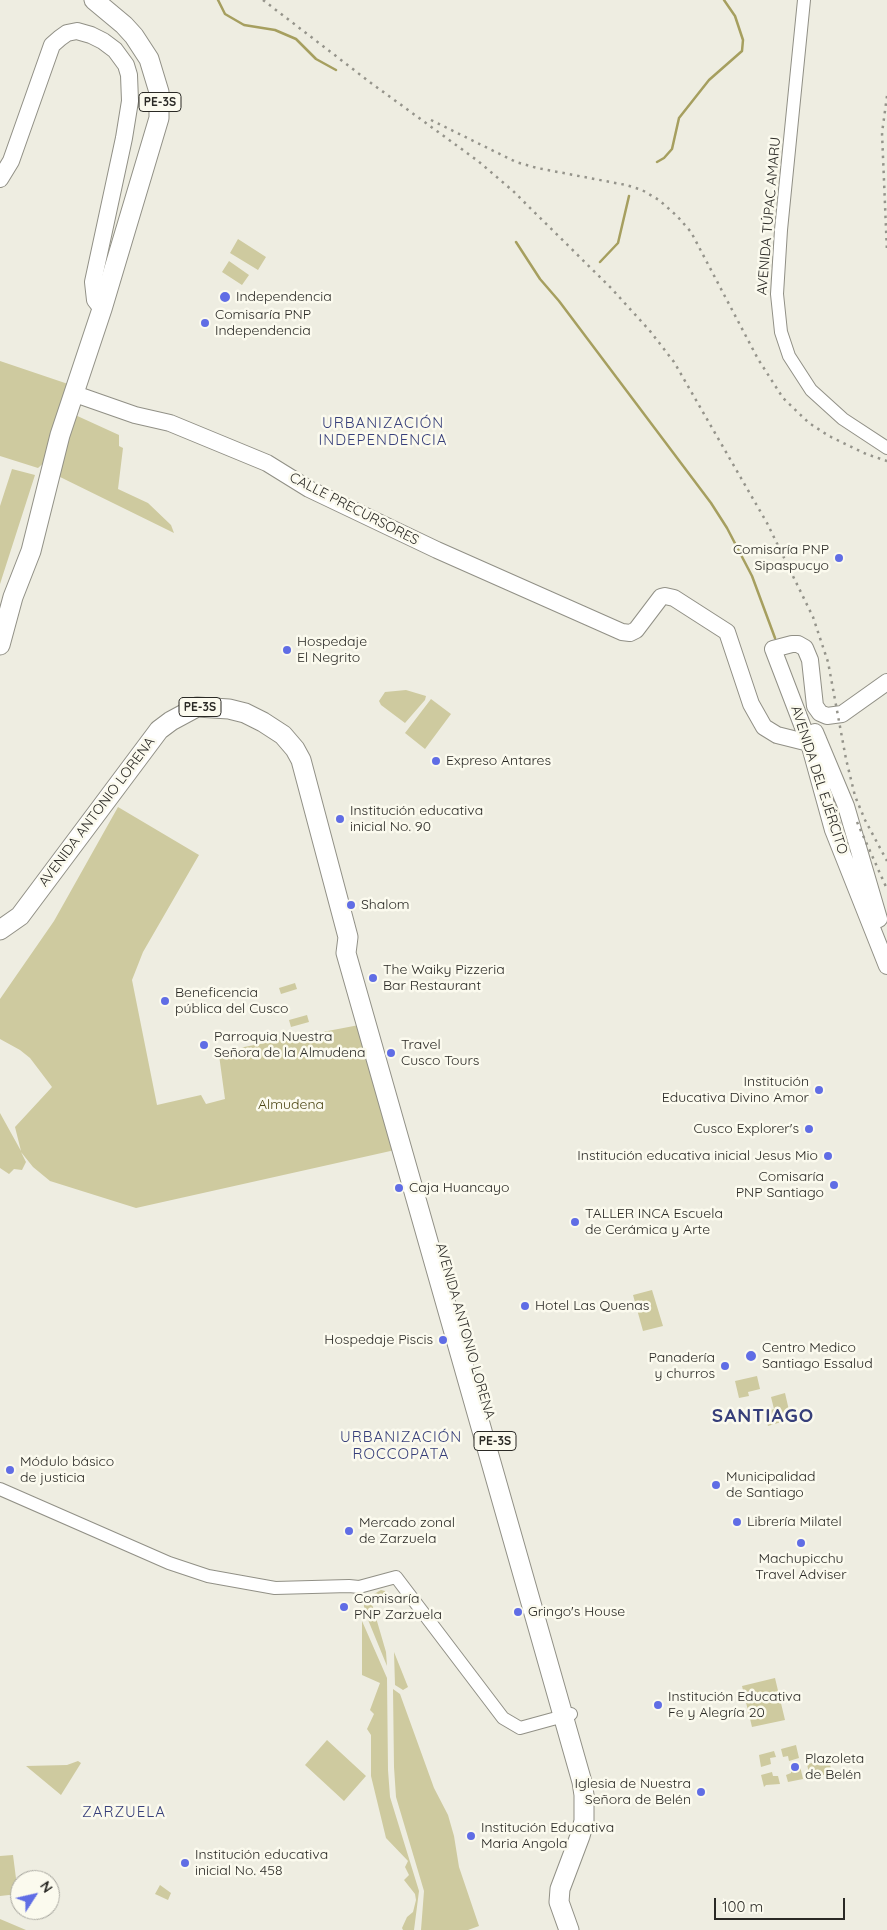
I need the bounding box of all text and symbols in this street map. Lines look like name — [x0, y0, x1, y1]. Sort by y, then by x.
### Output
road number: PE-3S — [139, 92, 181, 111]
street label: AVENIDA TÚPAC AMARU — [754, 136, 784, 296]
place label: Independencia — [236, 289, 332, 305]
marker: Independencia — [218, 290, 232, 304]
place label: Comisaría PNP Independencia — [215, 307, 311, 340]
marker: Comisaría PNP Independencia — [199, 317, 211, 329]
district label: URBANIZACIÓN INDEPENDENCIA — [317, 414, 449, 449]
street label: CALLE PRECURSORES — [287, 469, 421, 549]
place label: Comisaría PNP Sipaspucyo — [733, 542, 829, 574]
marker: Comisaría PNP Sipaspucyo — [833, 552, 845, 564]
place label: Hospedaje El Negrito — [297, 634, 367, 666]
marker: Hospedaje El Negrito — [281, 644, 293, 656]
road number: PE-3S — [179, 698, 221, 716]
street label: AVENIDA DEL EJÉRCITO — [787, 703, 851, 857]
street label: AVENIDA ANTONIO LORENA — [35, 734, 159, 890]
place label: Expreso Antares — [446, 753, 551, 769]
marker: Expreso Antares — [430, 755, 442, 767]
place label: Institución educativa inicial No. 90 — [350, 803, 483, 836]
marker: Institución educativa inicial No. 90 — [334, 813, 346, 825]
place label: Shalom — [361, 897, 410, 913]
marker: Shalom — [345, 899, 357, 911]
place label: The Waiky Pizzeria Bar Restaurant — [383, 962, 505, 994]
marker: The Waiky Pizzeria Bar Restaurant — [367, 972, 379, 984]
place label: Beneficencia pública del Cusco — [175, 985, 289, 1018]
marker: Beneficencia pública del Cusco — [159, 995, 171, 1007]
place label: Parroquia Nuestra Señora de la Almudena — [214, 1029, 366, 1062]
place label: Travel Cusco Tours — [401, 1037, 479, 1070]
marker: Parroquia Nuestra Señora de la Almudena — [198, 1039, 210, 1051]
marker: Travel Cusco Tours — [385, 1047, 397, 1059]
place label: Institución Educativa Divino Amor — [662, 1074, 809, 1106]
marker: Institución Educativa Divino Amor — [813, 1084, 825, 1096]
park label: Almudena — [258, 1097, 324, 1113]
place label: Cusco Explorer's — [693, 1121, 799, 1137]
marker: Cusco Explorer's — [803, 1123, 815, 1135]
place label: Institución educativa inicial Jesus Mio — [577, 1148, 818, 1164]
marker: Institución educativa inicial Jesus Mio — [822, 1150, 834, 1162]
place label: Comisaría PNP Santiago — [736, 1169, 824, 1202]
marker: Comisaría PNP Santiago — [828, 1179, 840, 1191]
place label: Caja Huancayo — [409, 1180, 509, 1196]
marker: Caja Huancayo — [393, 1182, 405, 1194]
place label: TALLER INCA Escuela de Cerámica y Arte — [585, 1206, 723, 1238]
marker: TALLER INCA Escuela de Cerámica y Arte — [569, 1216, 581, 1228]
street label: AVENIDA ANTONIO LORENA — [432, 1241, 498, 1421]
place label: Hotel Las Quenas — [535, 1298, 649, 1314]
marker: Hotel Las Quenas — [519, 1300, 531, 1312]
place label: Hospedaje Piscis — [324, 1332, 433, 1348]
marker: Hospedaje Piscis — [437, 1334, 449, 1346]
place label: Centro Medico Santiago Essalud — [762, 1340, 873, 1372]
marker: Centro Medico Santiago Essalud — [744, 1349, 758, 1363]
place label: Panadería y churros — [648, 1350, 715, 1382]
marker: Panadería y churros — [719, 1360, 731, 1372]
district label: SANTIAGO — [711, 1405, 815, 1427]
district label: URBANIZACIÓN ROCCOPATA — [338, 1428, 464, 1463]
road number: PE-3S — [474, 1432, 516, 1450]
place label: Módulo básico de justicia — [20, 1454, 114, 1486]
marker: Módulo básico de justicia — [4, 1464, 16, 1476]
place label: Municipalidad de Santiago — [726, 1469, 816, 1501]
marker: Municipalidad de Santiago — [710, 1479, 722, 1491]
place label: Librería Milatel — [747, 1514, 842, 1530]
place label: Mercado zonal de Zarzuela — [359, 1515, 455, 1548]
marker: Librería Milatel — [731, 1516, 743, 1528]
marker: Mercado zonal de Zarzuela — [343, 1525, 355, 1537]
marker: Machupicchu Travel Adviser — [795, 1537, 807, 1549]
place label: Machupicchu Travel Adviser — [755, 1551, 847, 1584]
place label: Comisaría PNP Zarzuela — [354, 1591, 442, 1624]
marker: Comisaría PNP Zarzuela — [338, 1601, 350, 1613]
place label: Gringo's House — [528, 1604, 625, 1620]
marker: Gringo's House — [512, 1606, 524, 1618]
place label: Institución Educativa Fe y Alegría 20 — [668, 1689, 801, 1721]
marker: Institución Educativa Fe y Alegría 20 — [652, 1699, 664, 1711]
place label: Plazoleta de Belén — [805, 1751, 864, 1784]
marker: Plazoleta de Belén — [789, 1761, 801, 1773]
place label: Iglesia de Nuestra Señora de Belén — [575, 1776, 691, 1808]
marker: Iglesia de Nuestra Señora de Belén — [695, 1786, 707, 1798]
district label: ZARZUELA — [81, 1803, 167, 1821]
place label: Institución Educativa Maria Angola — [481, 1820, 614, 1852]
marker: Institución Educativa Maria Angola — [465, 1830, 477, 1842]
place label: Institución educativa inicial No. 458 — [195, 1847, 328, 1880]
marker: Institución educativa inicial No. 458 — [179, 1857, 191, 1869]
north arrow — [10, 1870, 60, 1920]
text: N — [36, 1878, 57, 1896]
scale bar — [717, 1888, 848, 1920]
text: 100 m — [722, 1897, 763, 1916]

